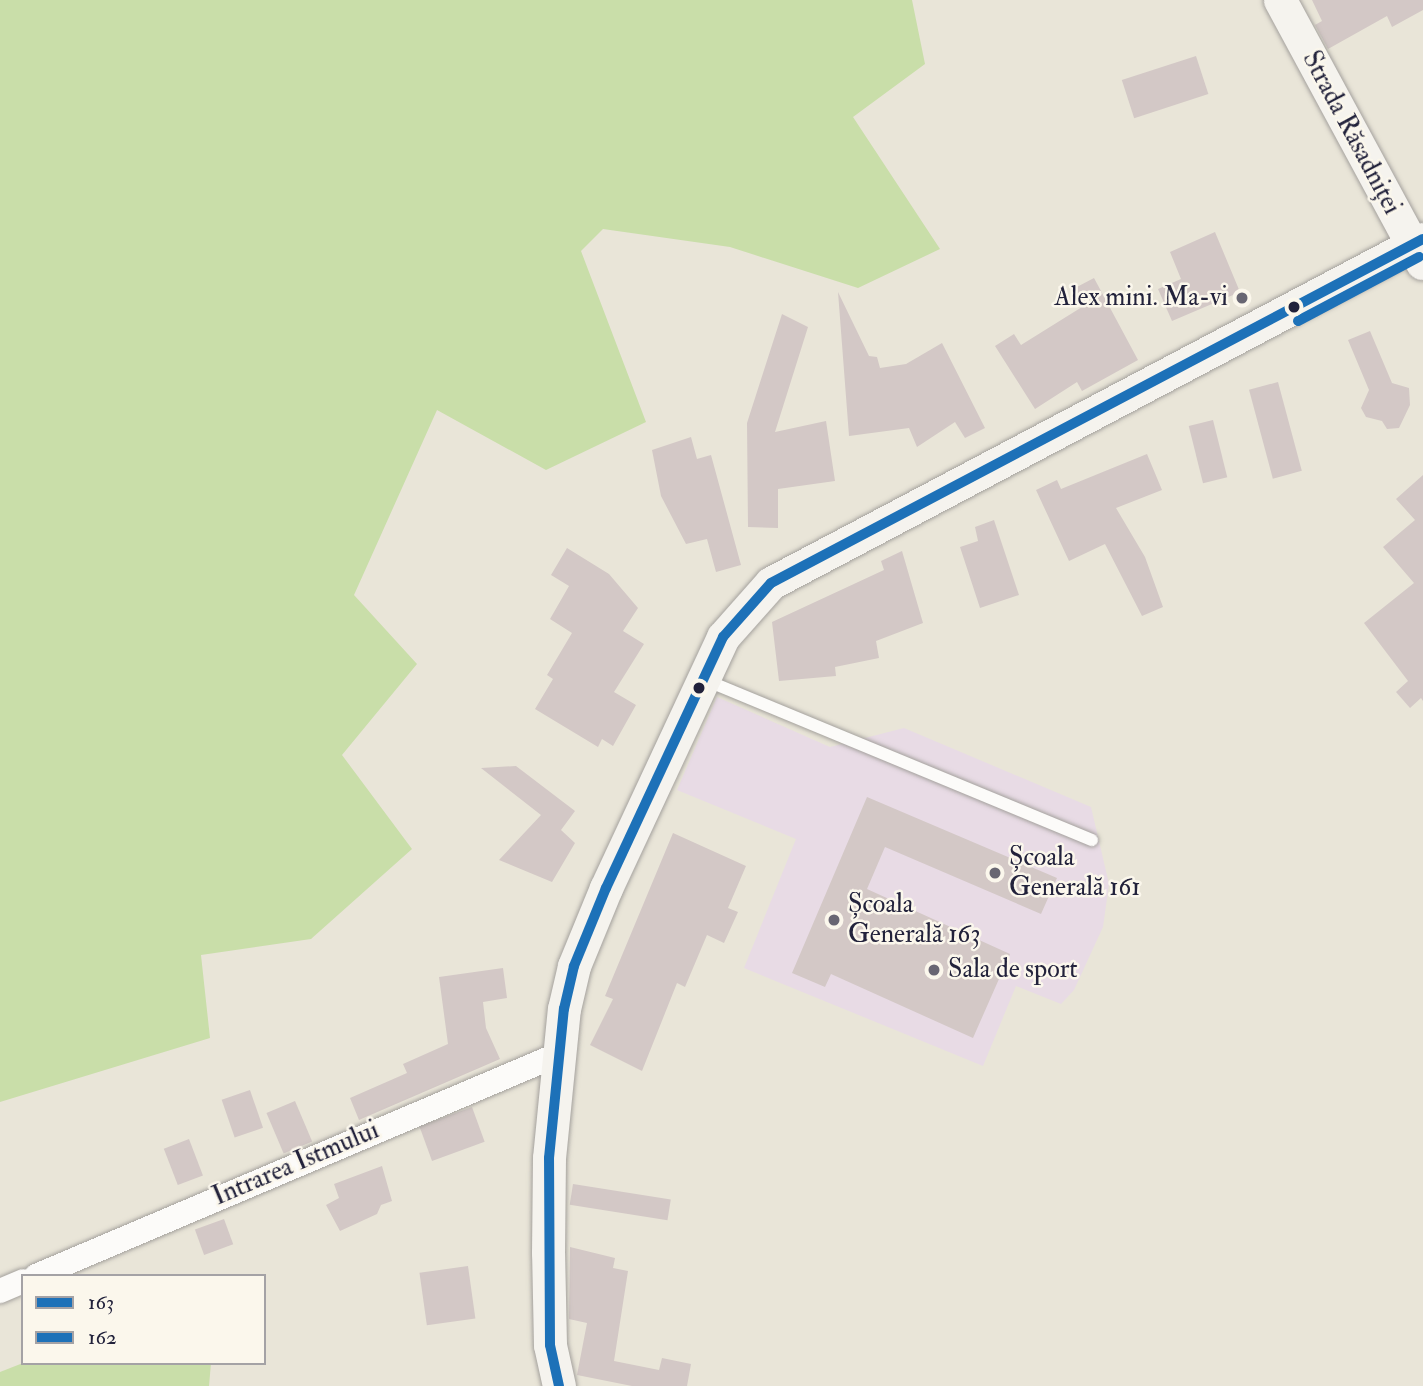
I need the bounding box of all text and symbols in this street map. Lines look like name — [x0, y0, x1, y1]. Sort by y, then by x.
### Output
street label: Strada Răsadniței — [1295, 46, 1407, 220]
place label: Alex mini. Ma-vi — [1054, 282, 1228, 314]
marker: Alex mini. Ma-vi — [1234, 290, 1250, 306]
unlabelled marker — [1287, 300, 1301, 314]
unlabelled marker — [692, 681, 706, 695]
place label: Școala Generală 161 — [1009, 842, 1141, 903]
marker: Școala Generală 161 — [987, 865, 1003, 881]
place label: Școala Generală 163 — [848, 889, 980, 950]
marker: Școala Generală 163 — [826, 912, 842, 928]
place label: Sala de sport — [948, 954, 1078, 986]
marker: Sala de sport — [926, 962, 942, 978]
street label: Intrarea Istmului — [208, 1115, 384, 1213]
legend — [21, 1274, 266, 1365]
text: 163 — [88, 1289, 114, 1316]
text: 162 — [88, 1324, 117, 1351]

